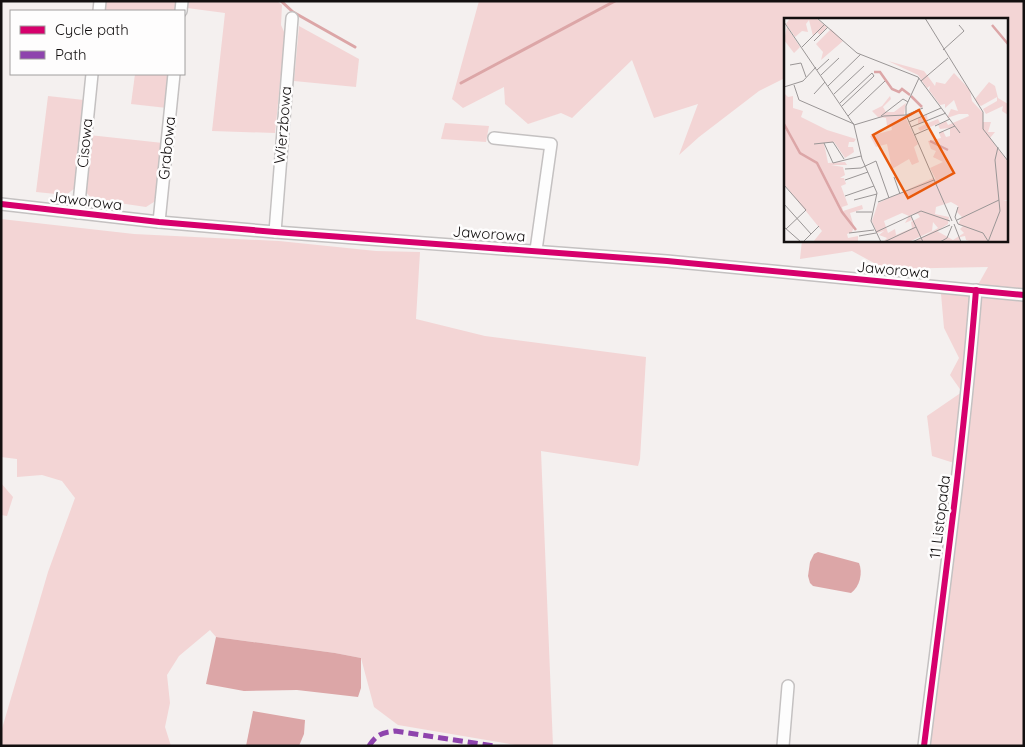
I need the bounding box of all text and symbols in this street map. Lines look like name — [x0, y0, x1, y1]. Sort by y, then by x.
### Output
legend — [10, 10, 185, 75]
inset map — [784, 18, 1008, 241]
text: Cycle path — [55, 20, 129, 39]
text: Path — [55, 45, 87, 64]
street label: Wierzbowa — [270, 85, 295, 164]
street label: Grabowa — [154, 115, 179, 181]
street label: Cisowa — [72, 117, 97, 169]
street label: Jaworowa — [49, 187, 123, 214]
street label: Jaworowa — [452, 221, 526, 246]
street label: Jaworowa — [856, 257, 930, 282]
street label: 11 Listopada — [925, 474, 954, 560]

